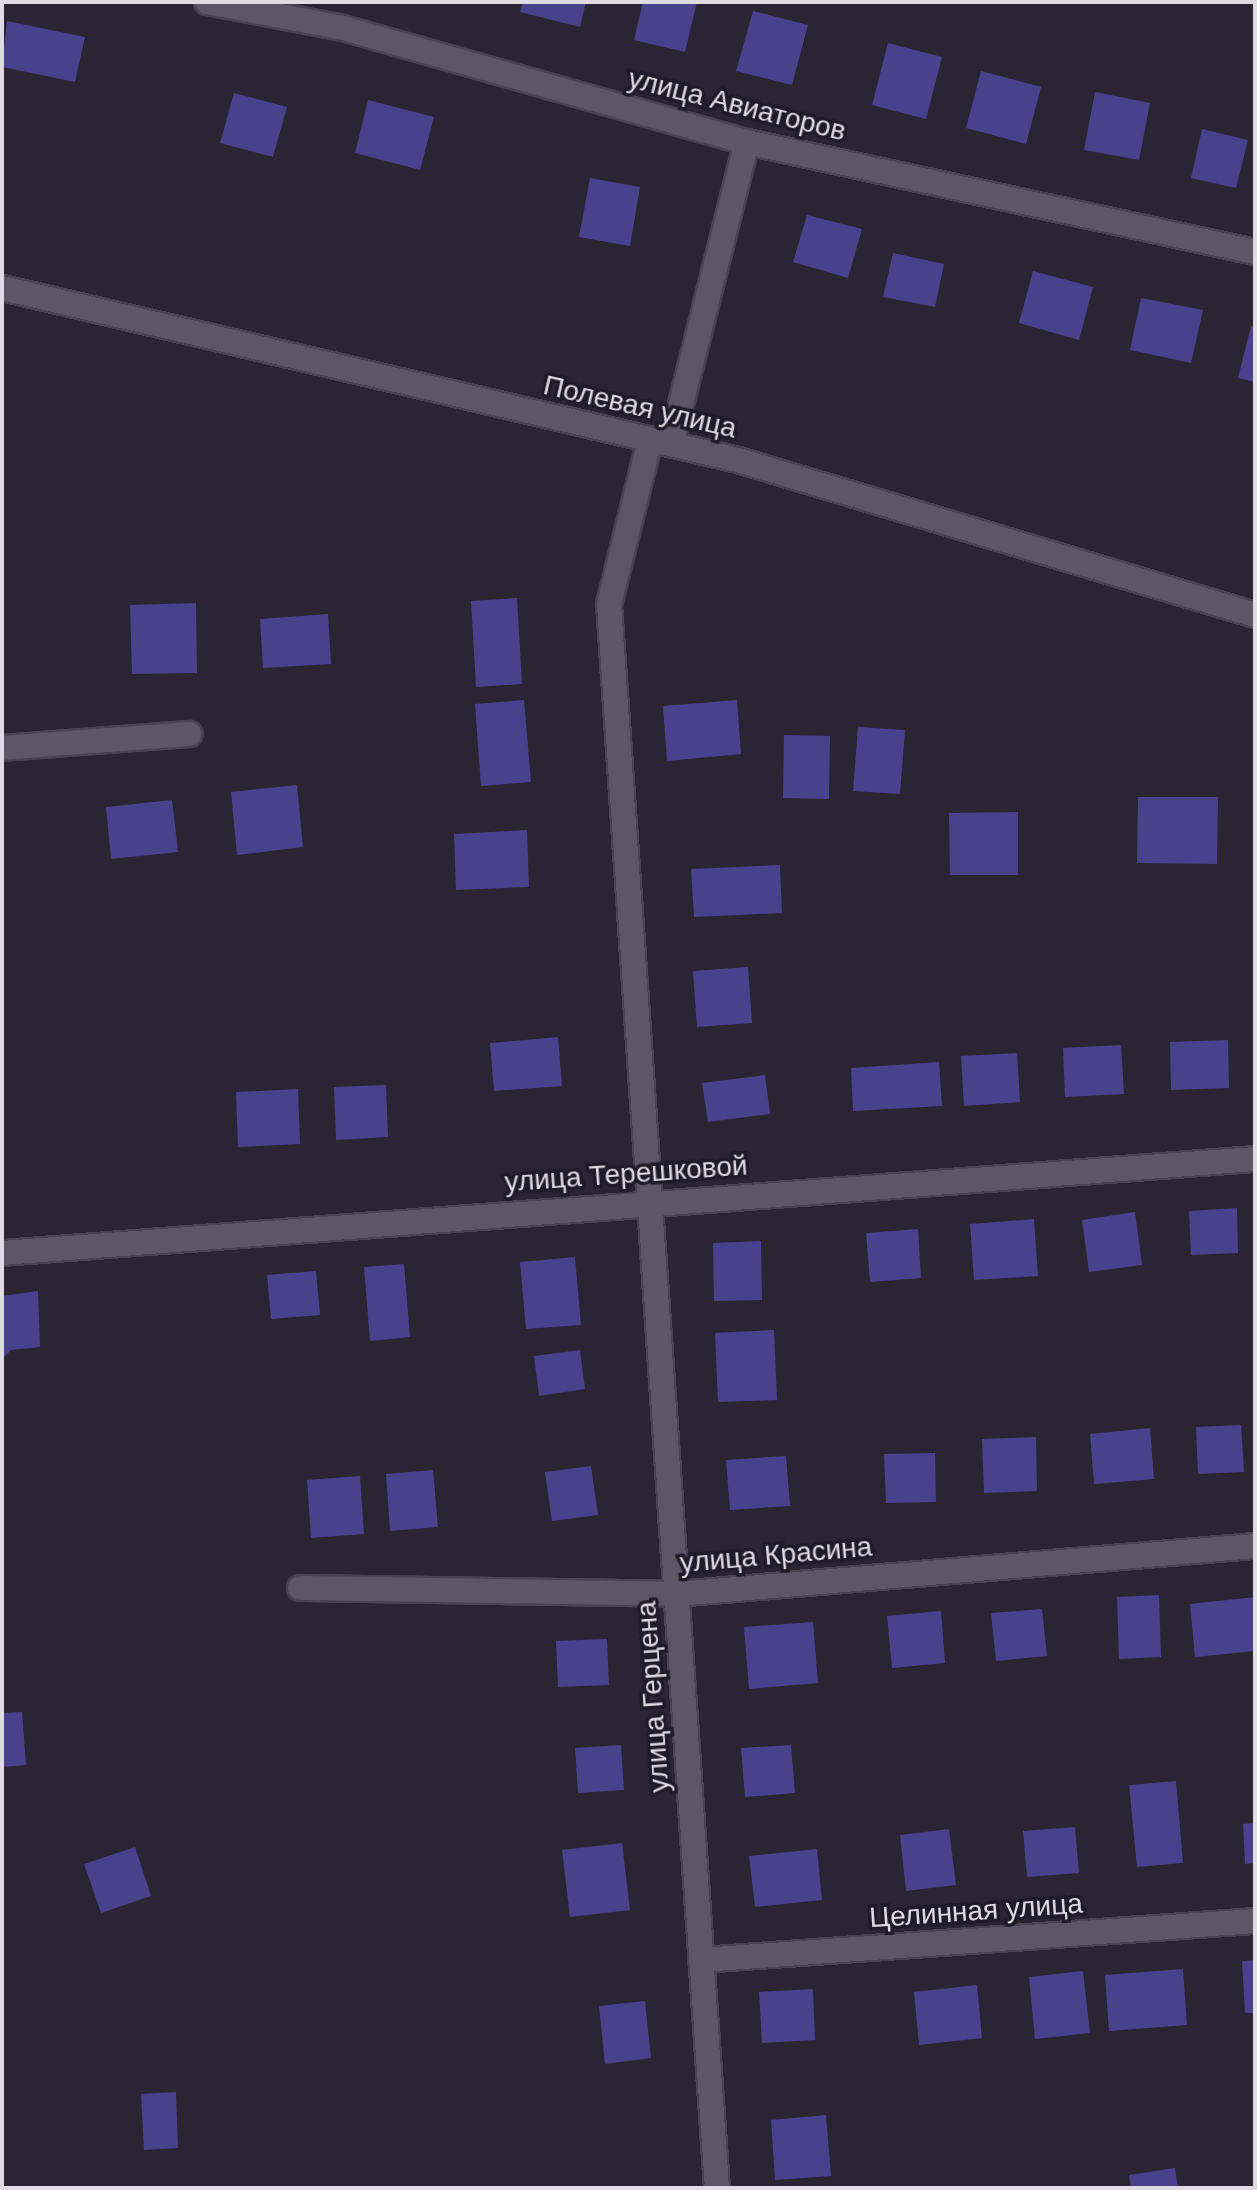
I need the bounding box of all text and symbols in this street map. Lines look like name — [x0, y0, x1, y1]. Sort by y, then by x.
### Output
street label: улица Авиаторов — [625, 62, 849, 148]
street label: Полевая улица — [540, 368, 740, 446]
street label: улица Терешковой — [503, 1149, 749, 1199]
street label: улица Красина — [678, 1530, 874, 1580]
street label: улица Герцена — [630, 1600, 676, 1794]
street label: Целинная улица — [868, 1887, 1084, 1935]

